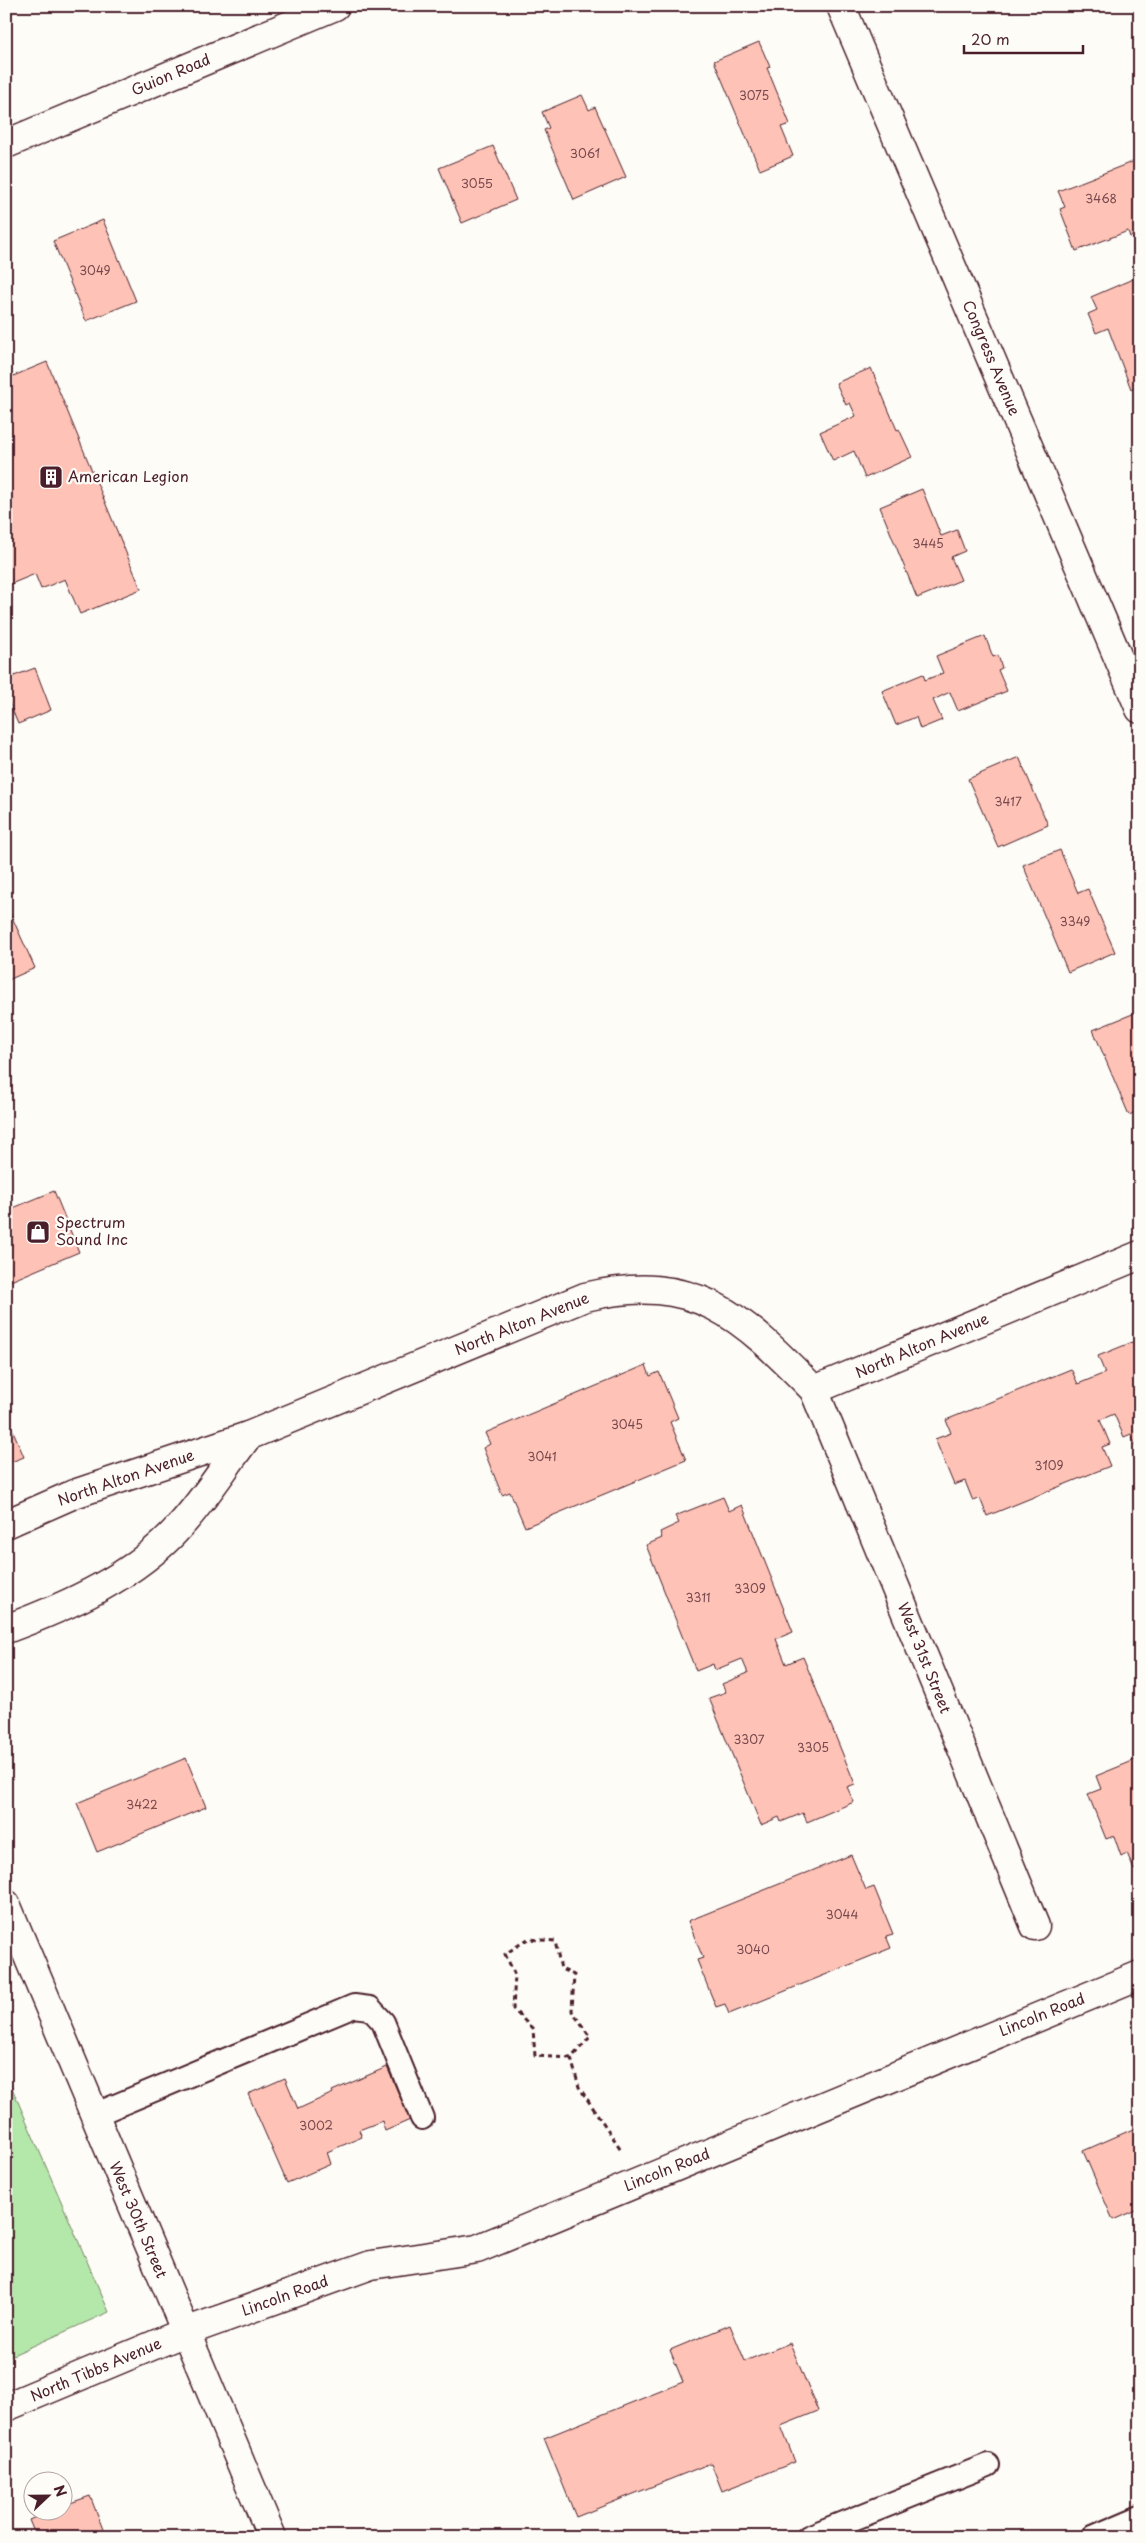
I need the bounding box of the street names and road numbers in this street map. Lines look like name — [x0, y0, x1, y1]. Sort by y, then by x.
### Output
street label: Guion Road — [127, 47, 213, 101]
street label: Congress Avenue — [958, 296, 1027, 419]
street label: North Alton Avenue — [451, 1285, 592, 1360]
street label: North Alton Avenue — [851, 1306, 992, 1383]
street label: North Alton Avenue — [54, 1442, 197, 1511]
street label: West 31st Street — [893, 1599, 958, 1717]
street label: Lincoln Road — [995, 1986, 1088, 2041]
street label: Lincoln Road — [620, 2141, 713, 2196]
street label: West 30th Street — [104, 2158, 174, 2281]
street label: Lincoln Road — [238, 2268, 331, 2321]
street label: North Tibbs Avenue — [26, 2331, 165, 2407]

